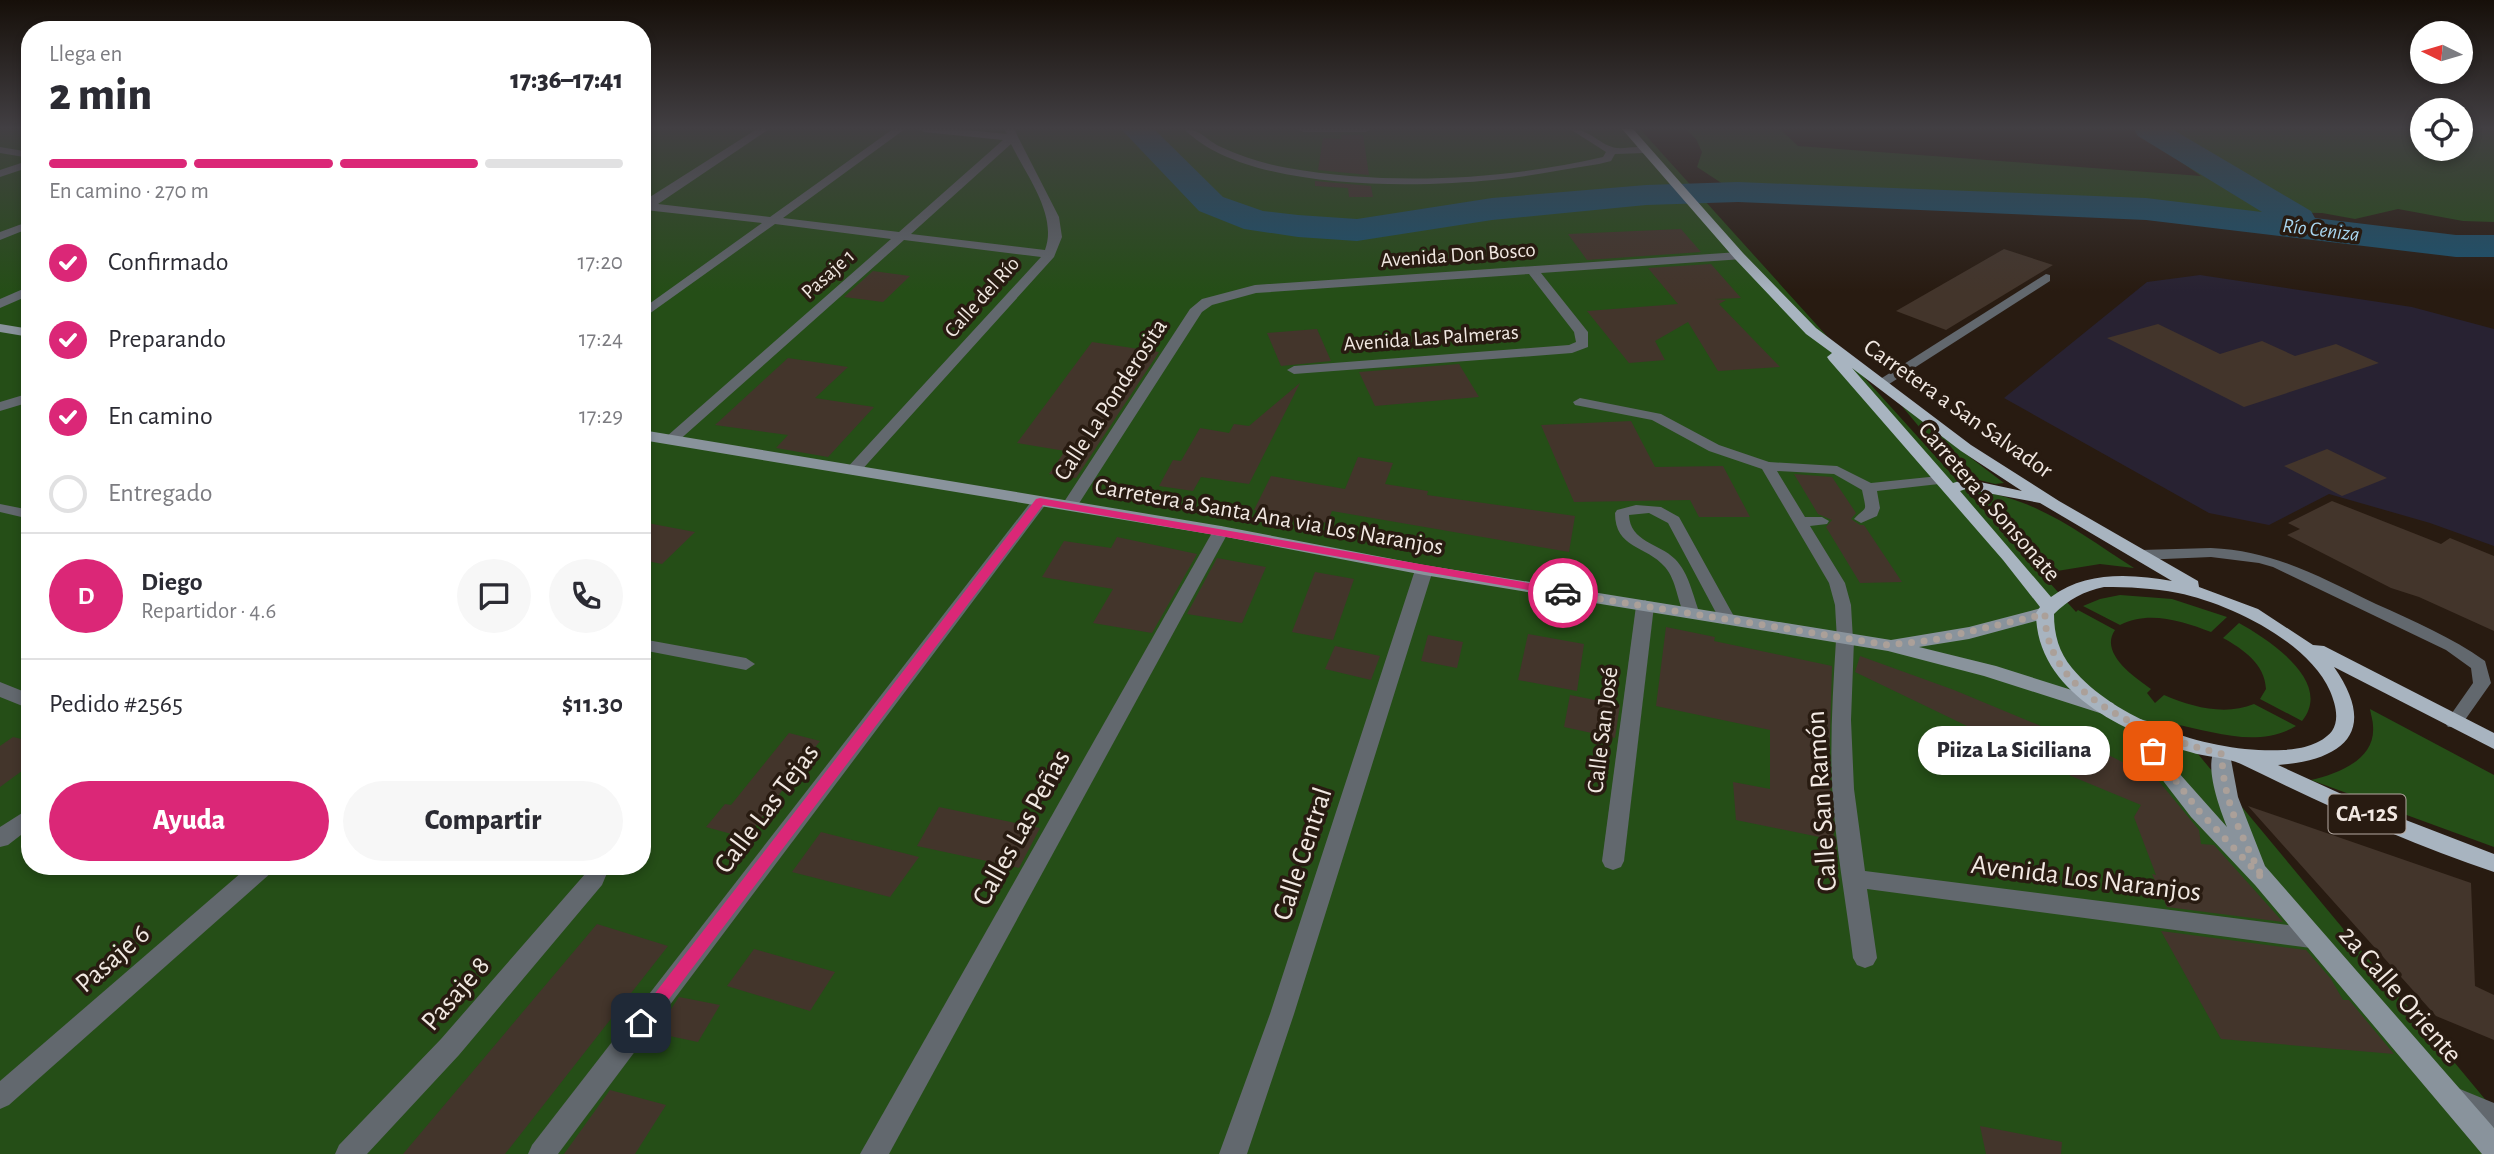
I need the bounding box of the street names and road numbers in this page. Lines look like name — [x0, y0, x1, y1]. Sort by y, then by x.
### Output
street label: Avenida Don Bosco — [1380, 239, 1536, 271]
street label: Pasaje 1 — [797, 245, 859, 303]
street label: Calle del Río — [941, 253, 1023, 341]
street label: Calle La Ponderosita — [1050, 315, 1172, 485]
street label: Avenida Las Palmeras — [1343, 321, 1519, 355]
street label: Carretera a San Salvador — [1859, 335, 2057, 483]
street label: Carretera a Sonsonate — [1913, 418, 2065, 586]
street label: Carretera a Santa Ana via Los Naranjos — [1093, 474, 1445, 560]
street label: Calle San José — [1583, 665, 1623, 795]
street label: Calle San Ramón — [1802, 710, 1842, 892]
street label: Calle Las Tejas — [710, 739, 824, 879]
street label: Calles Las Peñas — [968, 746, 1076, 910]
street label: Calle Central — [1268, 784, 1338, 924]
road number: CA-12S — [2328, 794, 2406, 834]
street label: Avenida Los Naranjos — [1969, 851, 2203, 907]
street label: Pasaje 6 — [71, 920, 155, 998]
street label: 2a Calle Oriente — [2333, 921, 2467, 1069]
street label: Pasaje 8 — [416, 951, 496, 1037]

